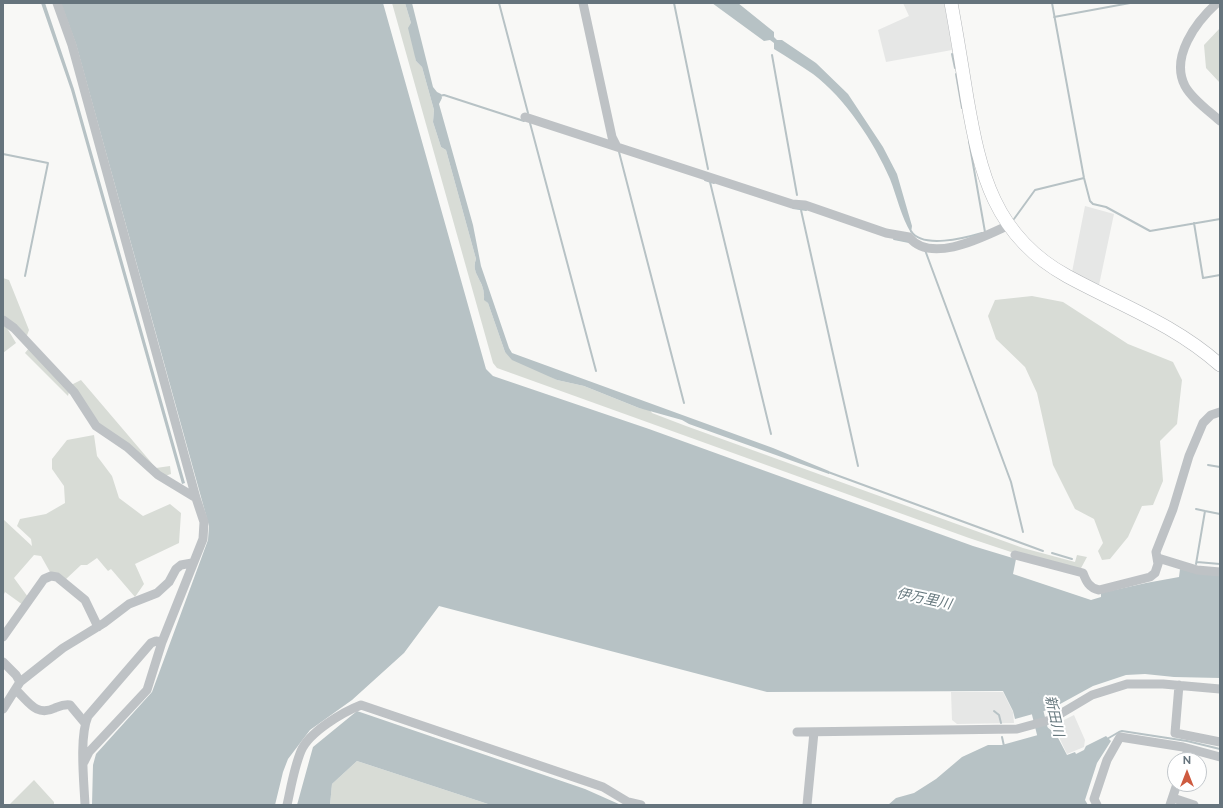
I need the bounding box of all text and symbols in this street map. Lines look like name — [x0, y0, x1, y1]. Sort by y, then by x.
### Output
water label: 伊万里川 — [895, 585, 953, 613]
water label: 新田川 — [1041, 694, 1067, 738]
north arrow — [1167, 752, 1207, 792]
text: N — [1183, 754, 1191, 767]

